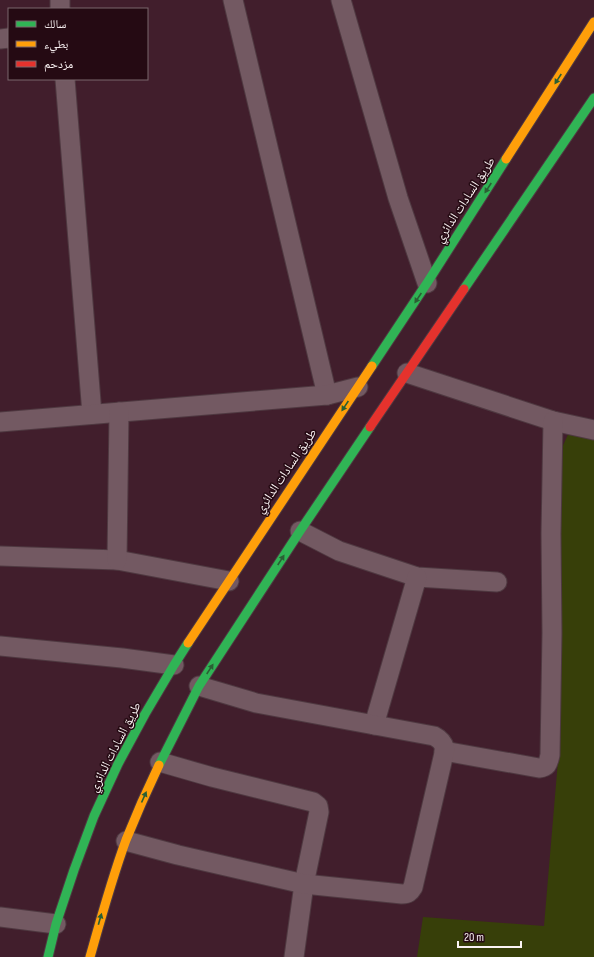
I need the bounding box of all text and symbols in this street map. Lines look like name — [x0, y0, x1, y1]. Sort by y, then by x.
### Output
legend — [8, 8, 148, 80]
text: سالك — [44, 17, 66, 32]
text: بطيء — [44, 37, 68, 54]
text: مزدحم — [44, 57, 73, 72]
one-way arrow — [554, 74, 562, 84]
street label: طريق السادات الدائري — [431, 154, 501, 247]
one-way arrow — [484, 183, 492, 193]
one-way arrow — [414, 292, 421, 303]
one-way arrow — [341, 401, 349, 411]
street label: طريق السادات الدائري — [252, 425, 322, 518]
one-way arrow — [277, 555, 285, 565]
one-way arrow — [206, 664, 214, 674]
street label: طريق السادات الدائري — [85, 699, 147, 796]
one-way arrow — [141, 791, 147, 803]
one-way arrow — [97, 913, 103, 925]
scale bar — [458, 923, 521, 949]
text: 20 m — [464, 930, 484, 945]

